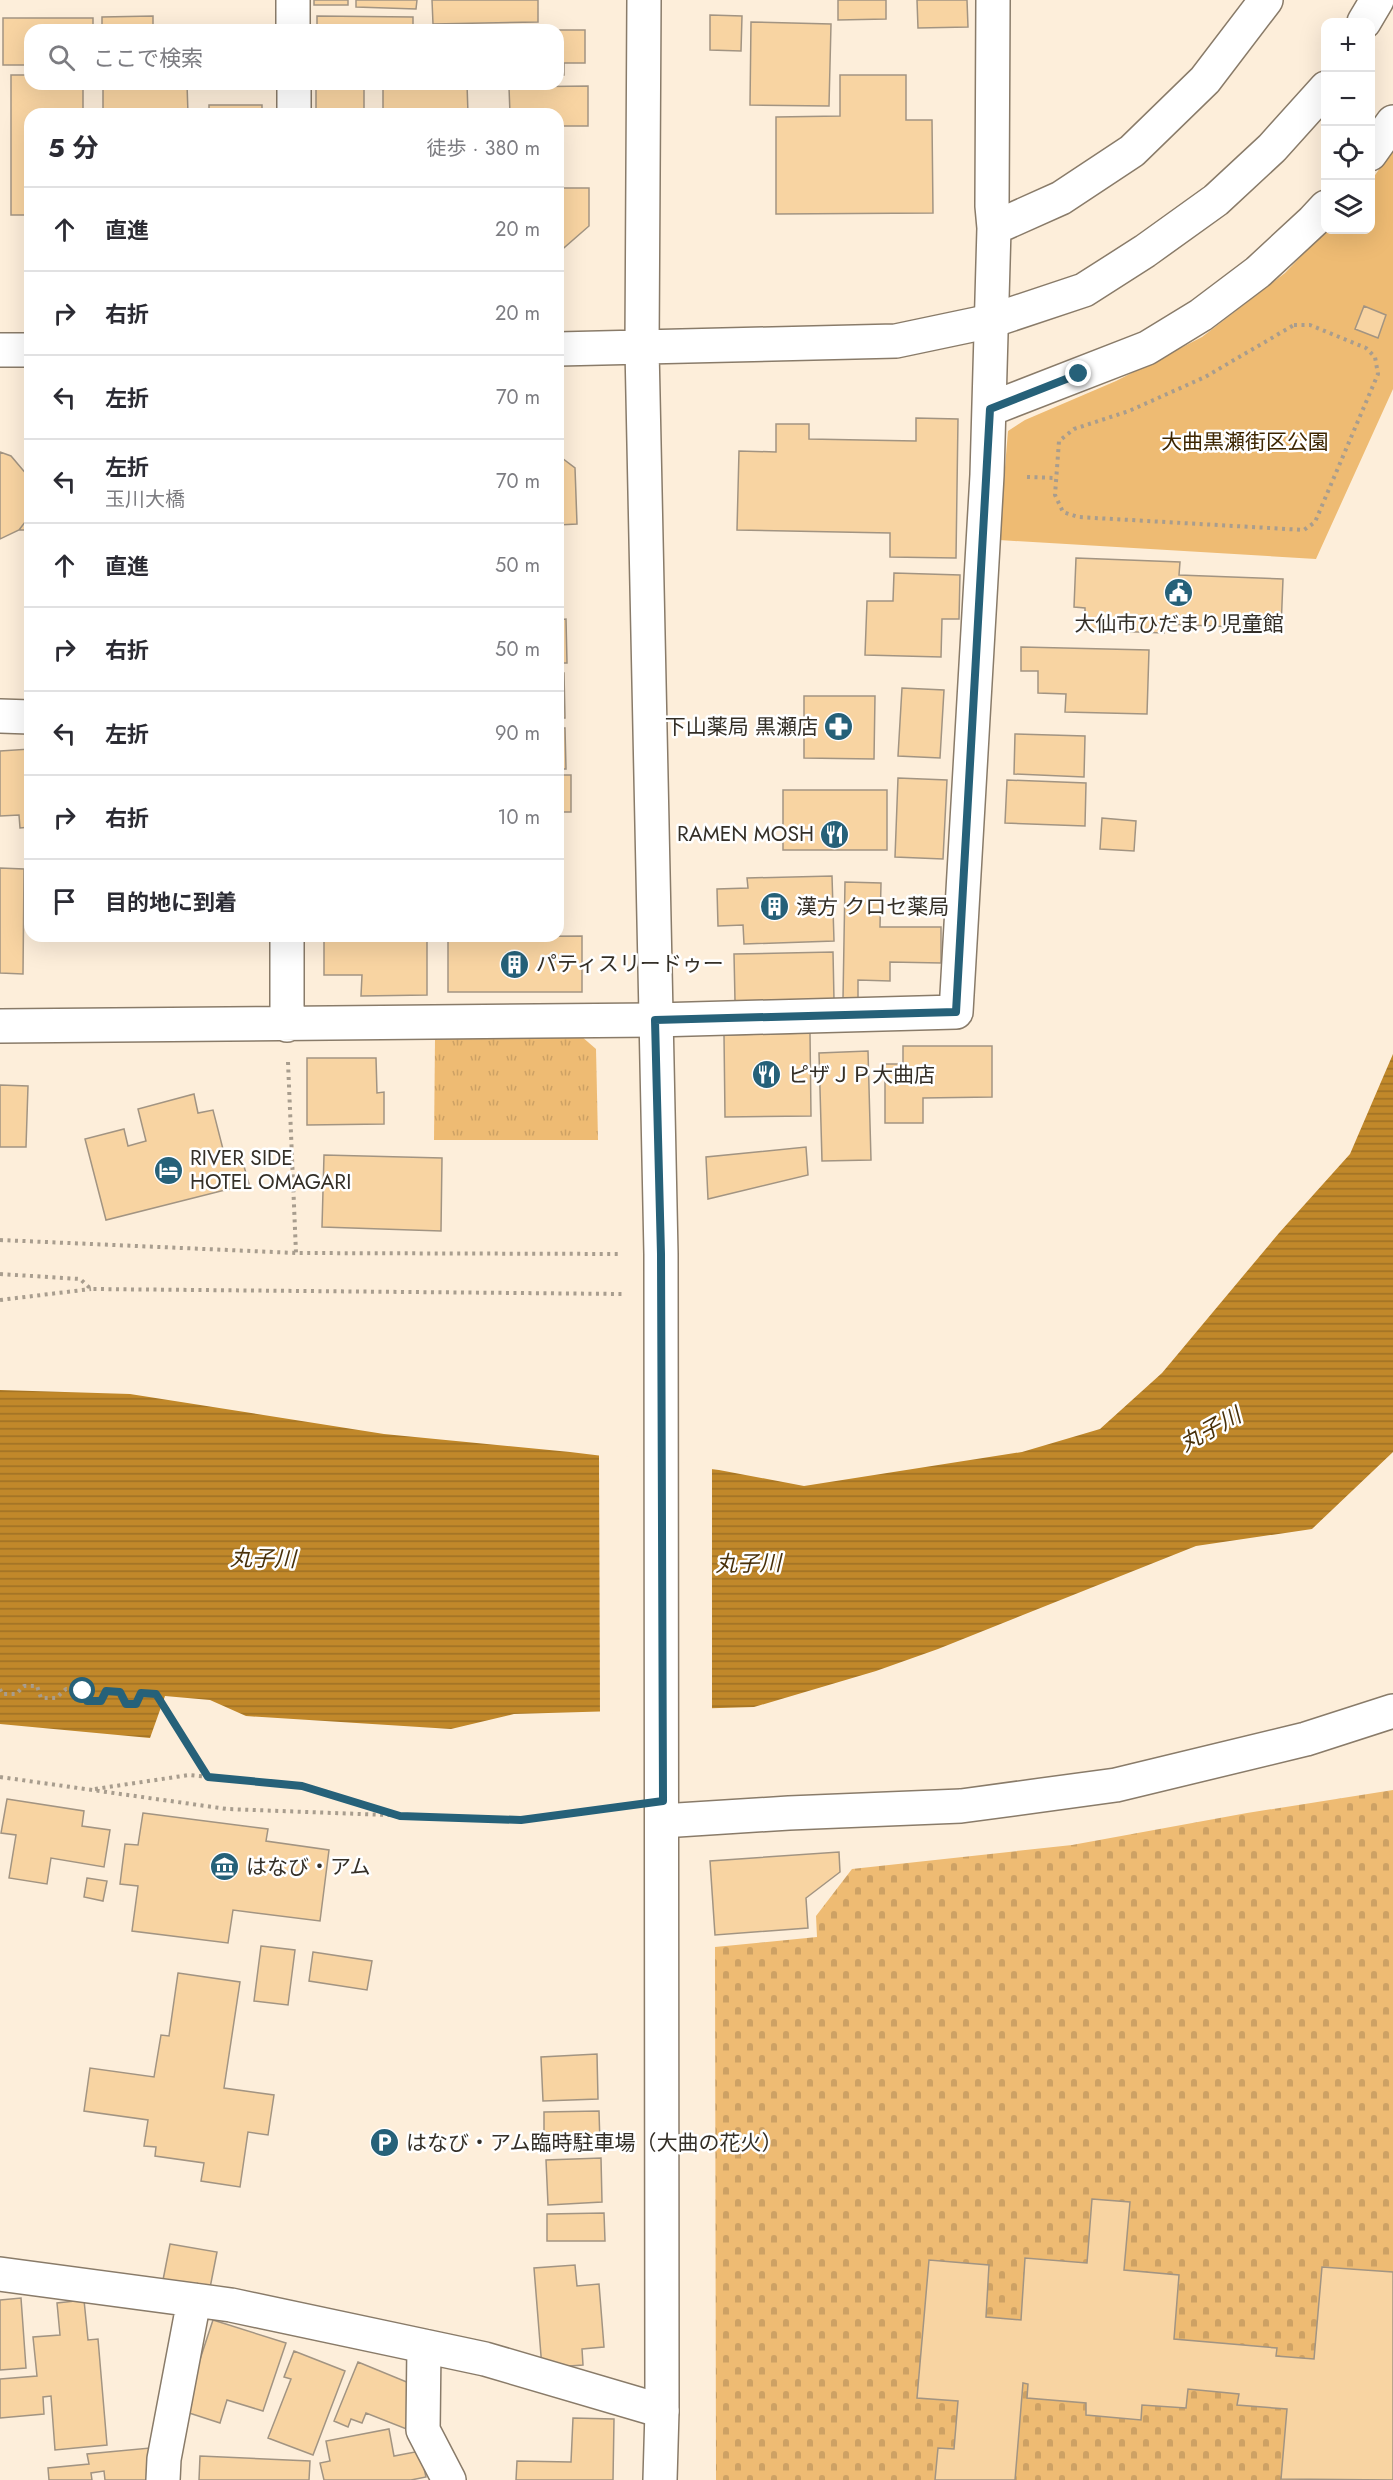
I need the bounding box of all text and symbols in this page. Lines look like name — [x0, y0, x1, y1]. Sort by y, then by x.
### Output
map controls — [1321, 18, 1375, 234]
button: + — [1321, 18, 1375, 72]
search box — [24, 24, 564, 90]
icon: search — [45, 41, 78, 74]
text: ここで検索 — [93, 42, 203, 74]
button: − — [1321, 72, 1375, 126]
button: locate — [1321, 126, 1375, 180]
text: 5 分 — [48, 129, 99, 167]
text: 徒歩 · 380 m — [427, 134, 540, 163]
button: layers — [1321, 180, 1375, 234]
icon: ahead — [48, 213, 81, 246]
text: 直進 — [105, 214, 149, 246]
text: 20 m — [495, 215, 540, 244]
icon: right — [48, 297, 81, 330]
text: 右折 — [105, 298, 149, 330]
text: 20 m — [495, 299, 540, 328]
route end — [1065, 360, 1091, 386]
icon: left — [48, 381, 81, 414]
text: 左折 — [105, 382, 149, 414]
text: 70 m — [496, 383, 540, 412]
park label: 大曲黒瀬街区公園 — [1161, 427, 1329, 457]
text: 左折 — [105, 451, 149, 483]
icon: left — [48, 465, 81, 498]
text: 70 m — [496, 467, 540, 496]
text: 玉川大橋 — [105, 485, 185, 514]
icon: ahead — [48, 549, 81, 582]
text: 直進 — [105, 550, 149, 582]
text: 50 m — [495, 551, 540, 580]
public building icon: 大仙市ひだまり児童館 — [1163, 577, 1195, 609]
place label: 大仙市ひだまり児童館 — [1074, 609, 1284, 639]
icon: right — [48, 633, 81, 666]
text: 右折 — [105, 634, 149, 666]
text: 50 m — [495, 635, 540, 664]
pharmacy icon: 下山薬局 黒瀬店 — [823, 711, 855, 743]
place label: 下山薬局 黒瀬店 — [665, 712, 818, 742]
icon: left — [48, 717, 81, 750]
text: 左折 — [105, 718, 149, 750]
text: 90 m — [495, 719, 540, 748]
icon: right — [48, 801, 81, 834]
text: 右折 — [105, 802, 149, 834]
text: 10 m — [497, 803, 540, 832]
restaurant icon: RAMEN MOSH — [819, 818, 851, 850]
place label: RAMEN MOSH — [677, 819, 814, 849]
icon: arrive — [48, 885, 81, 918]
text: 目的地に到着 — [105, 886, 237, 918]
building icon: 漢方 クロセ薬局 — [759, 891, 791, 923]
place label: 漢方 クロセ薬局 — [796, 892, 949, 922]
building icon: パティスリードゥー — [499, 948, 531, 980]
place label: パティスリードゥー — [536, 949, 724, 979]
restaurant icon: ピザＪＰ大曲店 — [751, 1059, 783, 1091]
place label: ピザＪＰ大曲店 — [788, 1060, 935, 1090]
place label: RIVER SIDE HOTEL OMAGARI — [190, 1143, 351, 1197]
hotel icon: RIVER SIDE HOTEL OMAGARI — [153, 1154, 185, 1186]
water label: 丸子川 — [1173, 1398, 1248, 1459]
water label: 丸子川 — [230, 1541, 298, 1575]
water label: 丸子川 — [715, 1546, 783, 1580]
route start — [69, 1677, 95, 1703]
museum icon: はなび・アム — [209, 1851, 241, 1883]
place label: はなび・アム — [246, 1852, 371, 1882]
parking icon: はなび・アム臨時駐車場（大曲の花火） — [369, 2127, 401, 2159]
place label: はなび・アム臨時駐車場（大曲の花火） — [406, 2128, 783, 2158]

